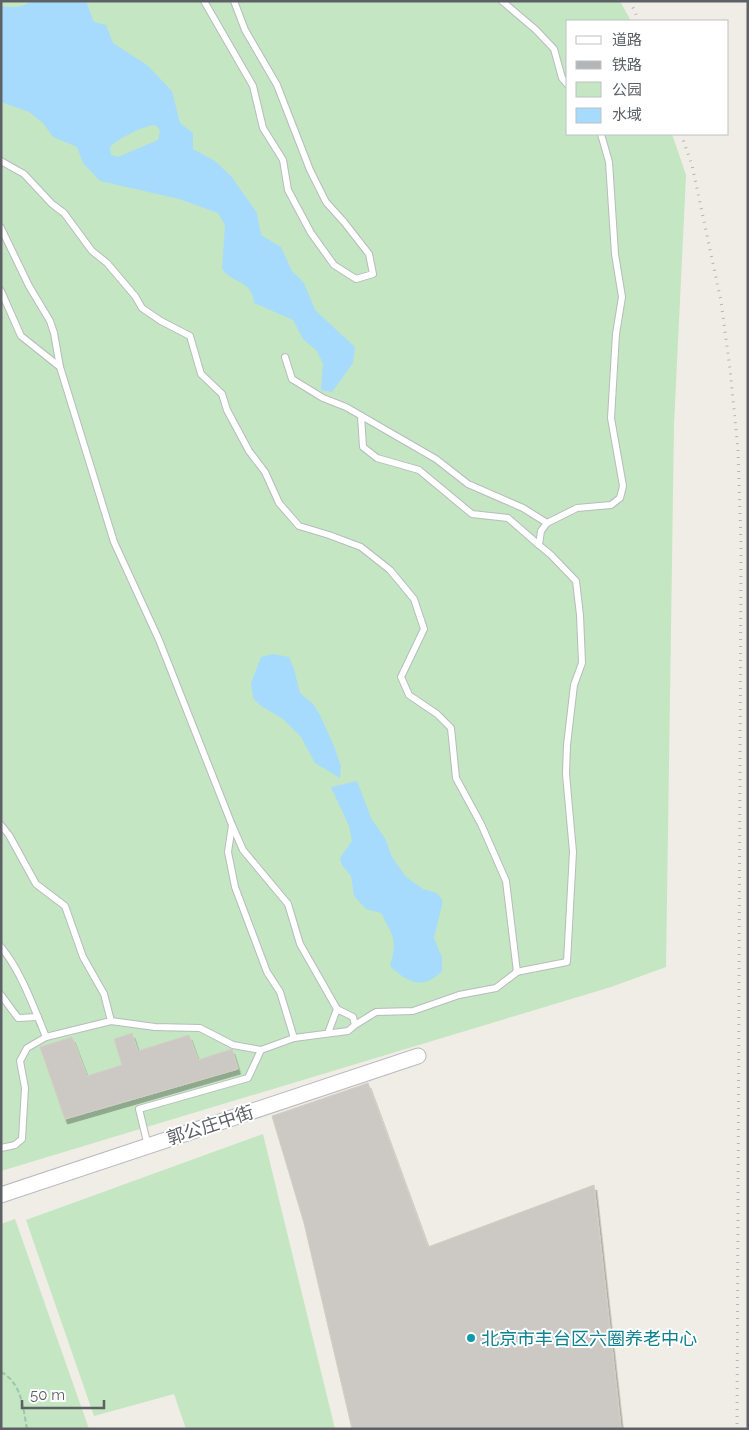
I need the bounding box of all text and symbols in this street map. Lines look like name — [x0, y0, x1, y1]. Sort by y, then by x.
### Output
legend — [566, 20, 729, 135]
text: 道路 — [612, 31, 642, 49]
text: 铁路 — [612, 56, 642, 74]
text: 公园 — [612, 81, 642, 99]
text: 水域 — [612, 106, 642, 124]
street label: 郭公庄中街 — [164, 1101, 256, 1149]
place label: 北京市丰台区六圈养老中心 — [481, 1328, 697, 1349]
marker: 北京市丰台区六圈养老中心 — [465, 1332, 477, 1344]
scale bar — [22, 1378, 105, 1410]
text: 50 m — [30, 1386, 65, 1404]

